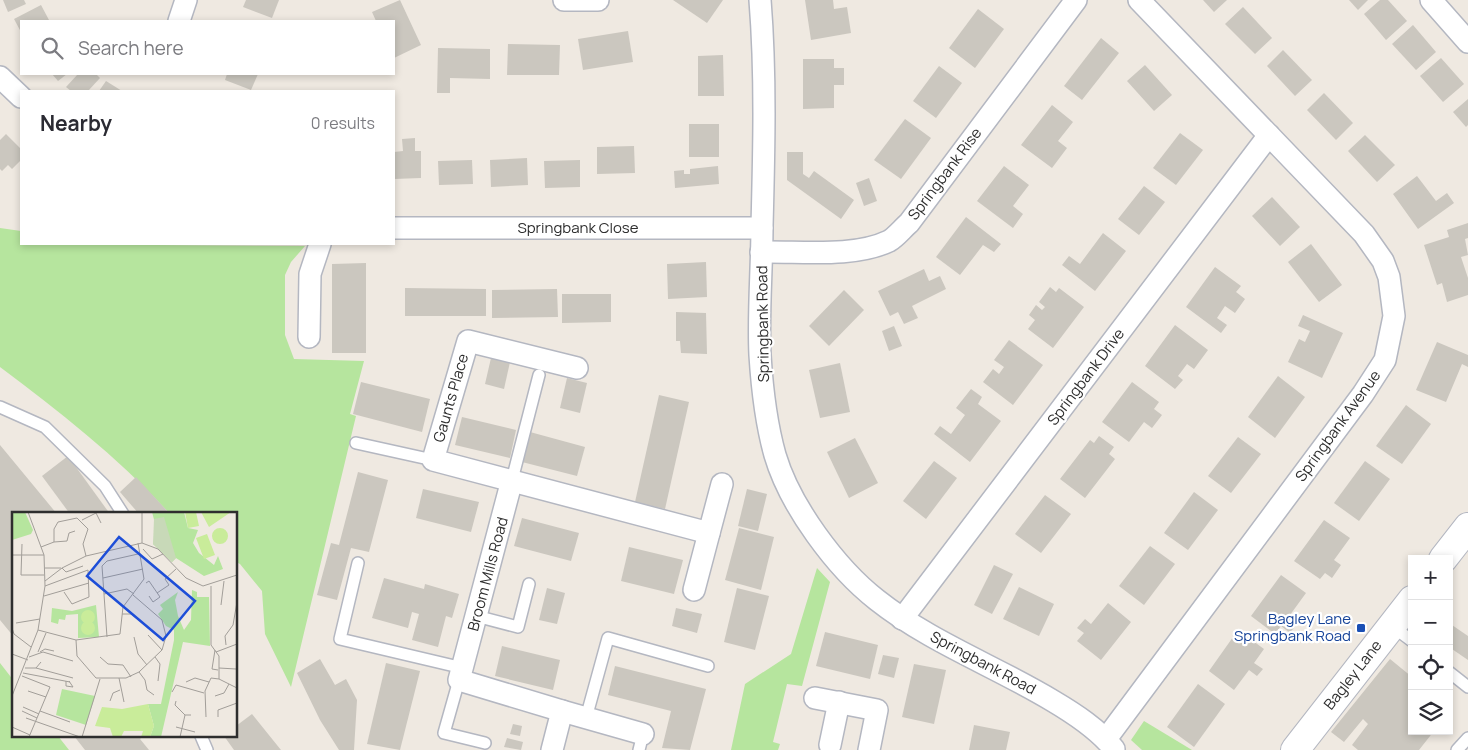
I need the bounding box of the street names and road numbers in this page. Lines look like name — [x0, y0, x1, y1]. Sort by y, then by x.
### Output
street label: Springbank Rise — [903, 123, 987, 224]
street label: Springbank Close — [517, 217, 639, 238]
street label: Springbank Road — [751, 265, 774, 383]
street label: Springbank Drive — [1042, 324, 1129, 430]
street label: Gaunts Place — [428, 351, 473, 445]
street label: Springbank Avenue — [1290, 366, 1385, 486]
street label: Broom Mills Road — [462, 514, 513, 633]
street label: Springbank Road — [927, 626, 1040, 699]
street label: Bagley Lane — [1319, 635, 1387, 714]

